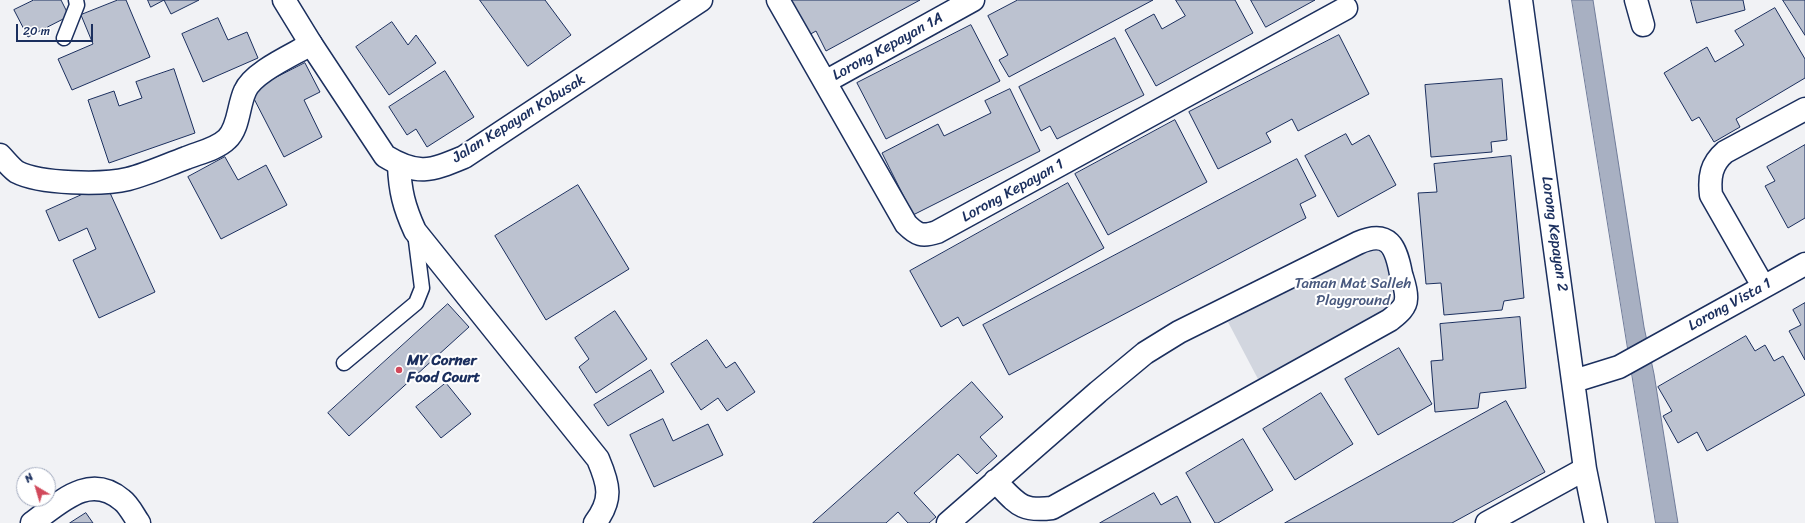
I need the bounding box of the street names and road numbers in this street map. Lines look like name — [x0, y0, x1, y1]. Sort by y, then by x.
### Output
street label: Lorong Kepayan 1A — [829, 9, 947, 85]
street label: Jalan Kepayan Kobusak — [449, 71, 589, 167]
street label: Lorong Kepayan 1 — [959, 156, 1067, 226]
street label: Lorong Kepayan 2 — [1537, 175, 1571, 293]
street label: Lorong Vista 1 — [1685, 275, 1775, 335]

